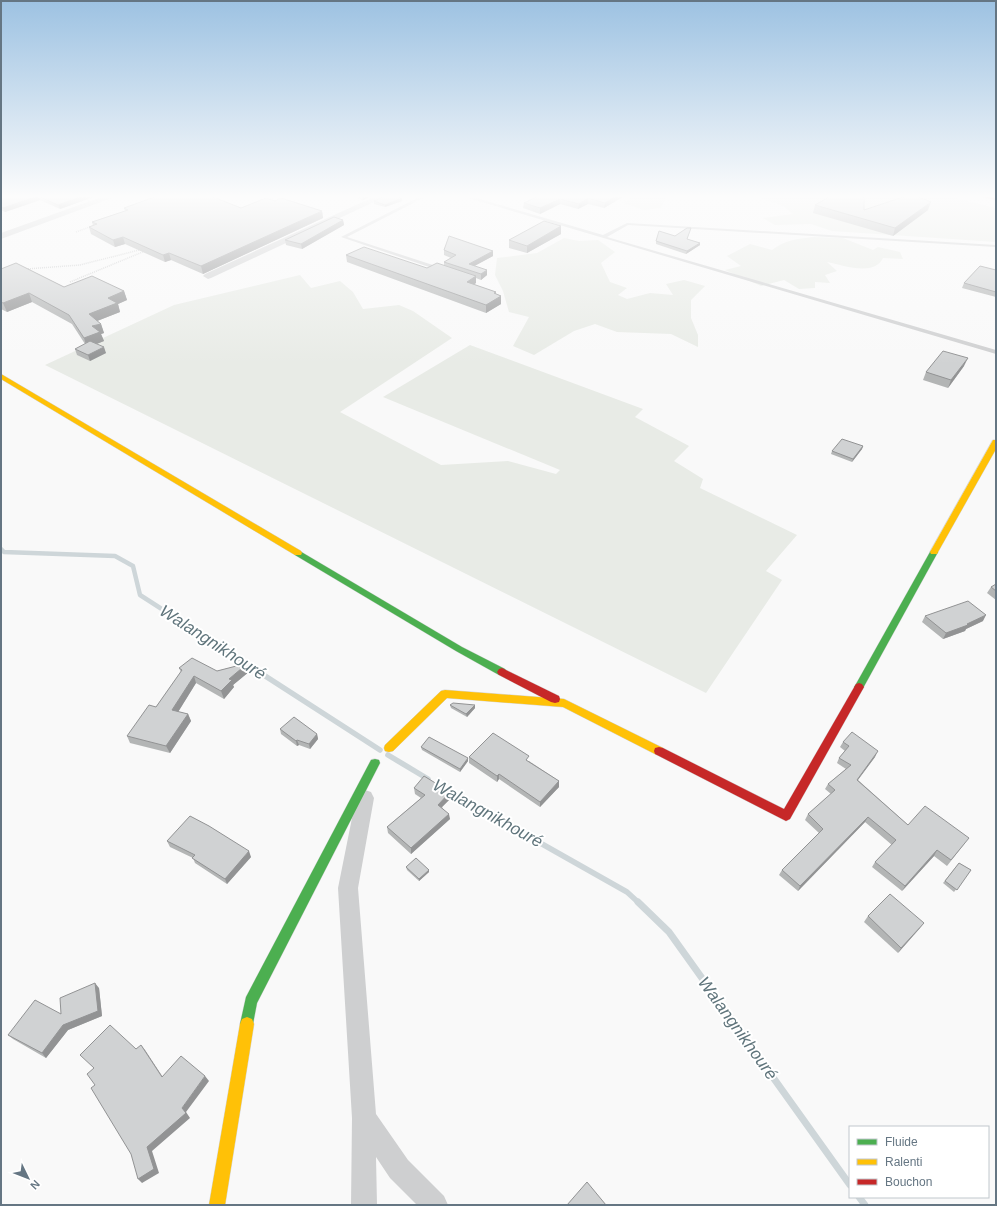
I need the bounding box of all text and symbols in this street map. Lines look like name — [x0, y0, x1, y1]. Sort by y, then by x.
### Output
water label: Walangnikhouré — [156, 601, 269, 684]
water label: Walangnikhouré — [430, 775, 546, 851]
water label: Walangnikhouré — [694, 973, 781, 1083]
legend — [849, 1126, 989, 1198]
text: Fluide — [885, 1135, 918, 1149]
text: Ralenti — [885, 1155, 922, 1169]
north arrow — [8, 1158, 48, 1198]
text: Bouchon — [885, 1175, 932, 1189]
text: N — [28, 1178, 42, 1192]

